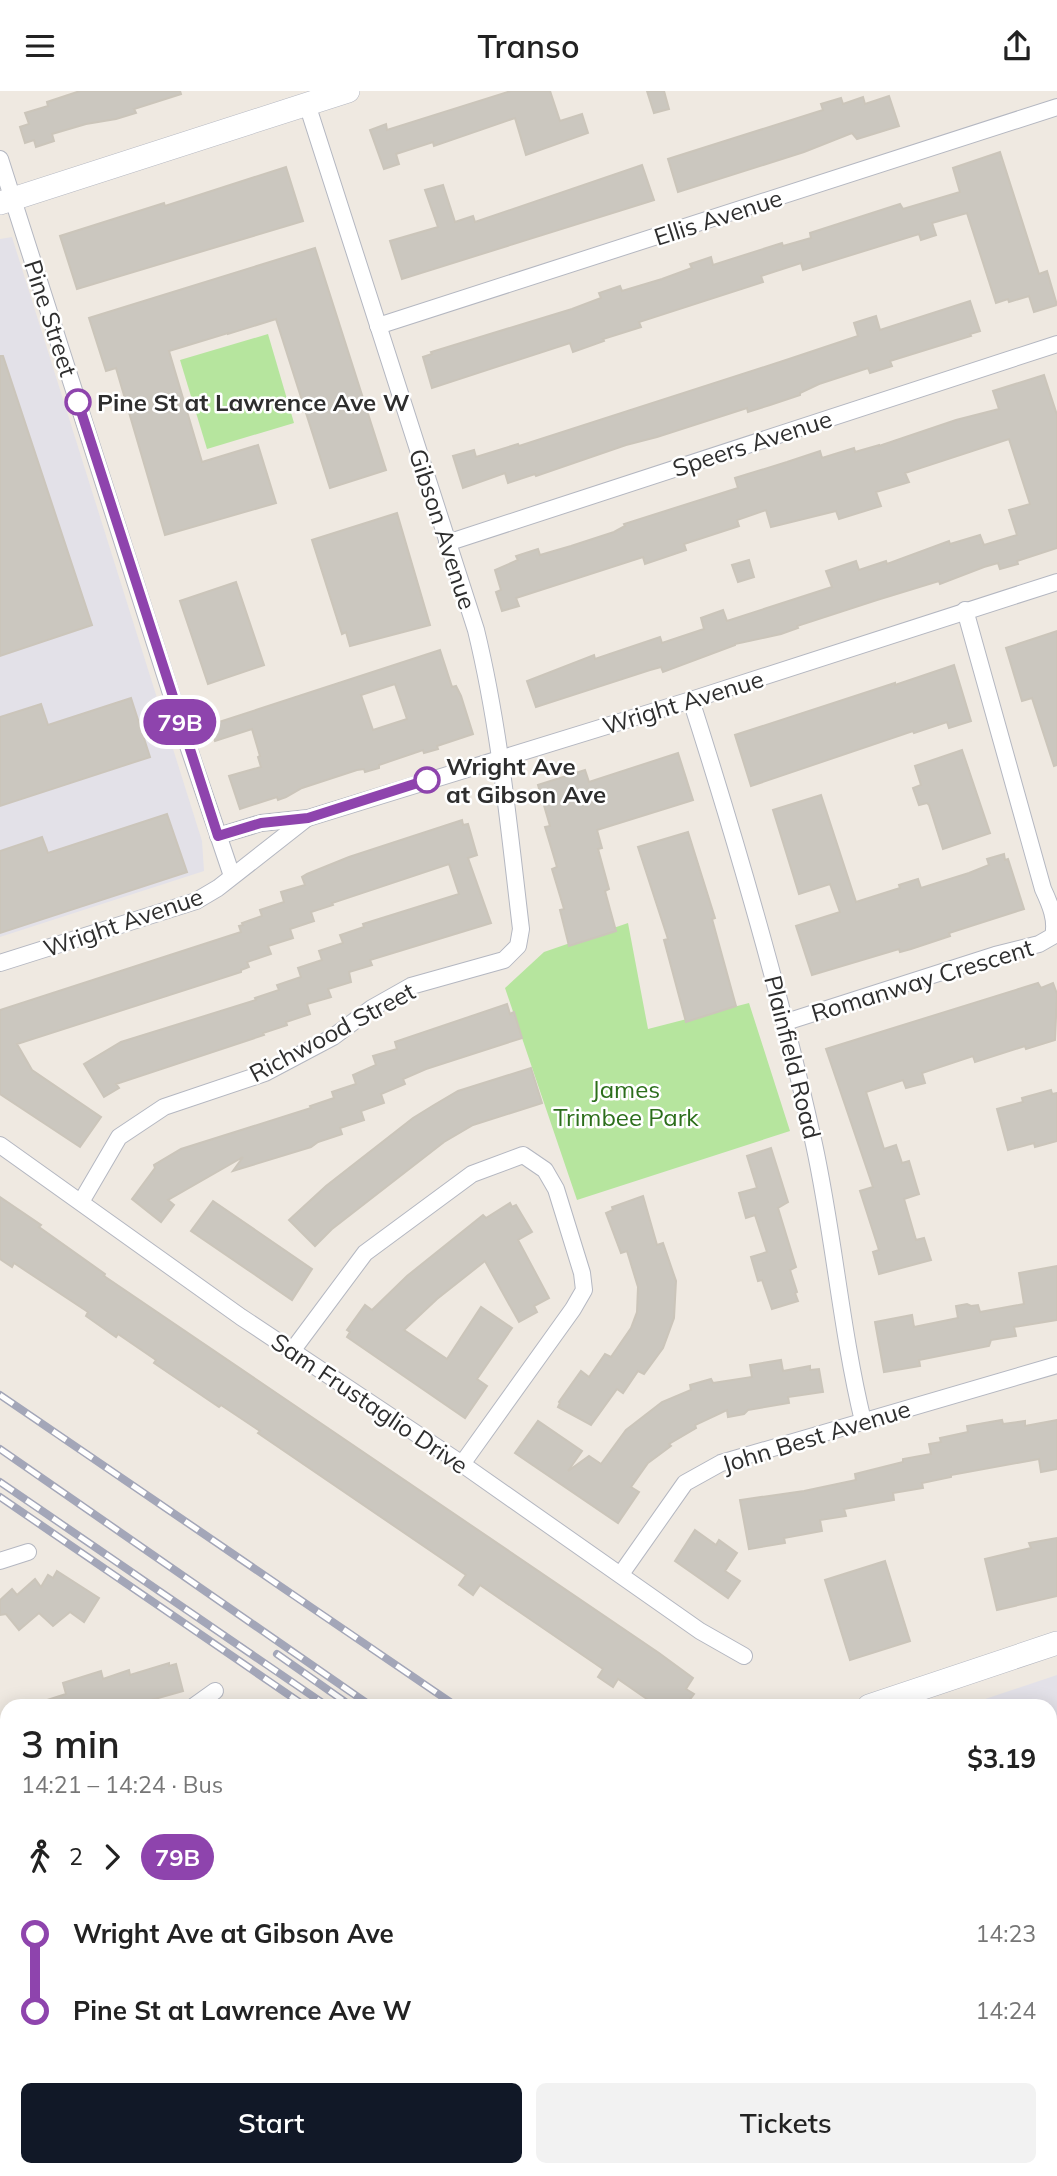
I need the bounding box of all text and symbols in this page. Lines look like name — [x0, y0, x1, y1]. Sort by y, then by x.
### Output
text: Transo — [478, 26, 579, 66]
icon: menu — [21, 27, 59, 65]
icon: share — [998, 27, 1036, 65]
street label: Ellis Avenue — [650, 182, 786, 252]
street label: Pine Street — [18, 256, 84, 380]
place label: Pine St at Lawrence Ave W — [97, 387, 410, 417]
marker: Pine St at Lawrence Ave W — [65, 389, 91, 415]
street label: Speers Avenue — [669, 403, 835, 483]
street label: Gibson Avenue — [403, 445, 483, 613]
street label: Wright Avenue — [599, 663, 767, 741]
line badge: 79B — [140, 699, 220, 745]
text: 79B — [157, 707, 203, 737]
place label: Wright Ave at Gibson Ave — [446, 751, 606, 809]
marker: Wright Ave at Gibson Ave — [414, 767, 440, 793]
street label: Wright Avenue — [39, 881, 207, 963]
street label: Romanway Crescent — [807, 932, 1037, 1028]
street label: Plainfield Road — [758, 972, 828, 1142]
street label: Richwood Street — [244, 976, 420, 1088]
park label: James Trimbee Park — [553, 1074, 699, 1132]
street label: Sam Frustaglio Drive — [266, 1326, 474, 1480]
street label: John Best Avenue — [718, 1393, 914, 1479]
text: 3 min — [21, 1720, 120, 1768]
text: $3.19 — [967, 1742, 1036, 1775]
text: 14:21 – 14:24 · Bus — [21, 1770, 223, 1799]
icon: walk — [21, 1838, 59, 1876]
icon: forward — [93, 1838, 131, 1876]
text: 2 — [69, 1842, 83, 1871]
text: 79B — [155, 1842, 200, 1872]
text: Wright Ave at Gibson Ave — [73, 1917, 394, 1950]
text: 14:23 — [976, 1919, 1036, 1948]
text: Pine St at Lawrence Ave W — [73, 1994, 412, 2027]
text: 14:24 — [976, 1996, 1036, 2025]
button: Start — [21, 2083, 522, 2163]
button: Tickets — [536, 2083, 1036, 2163]

